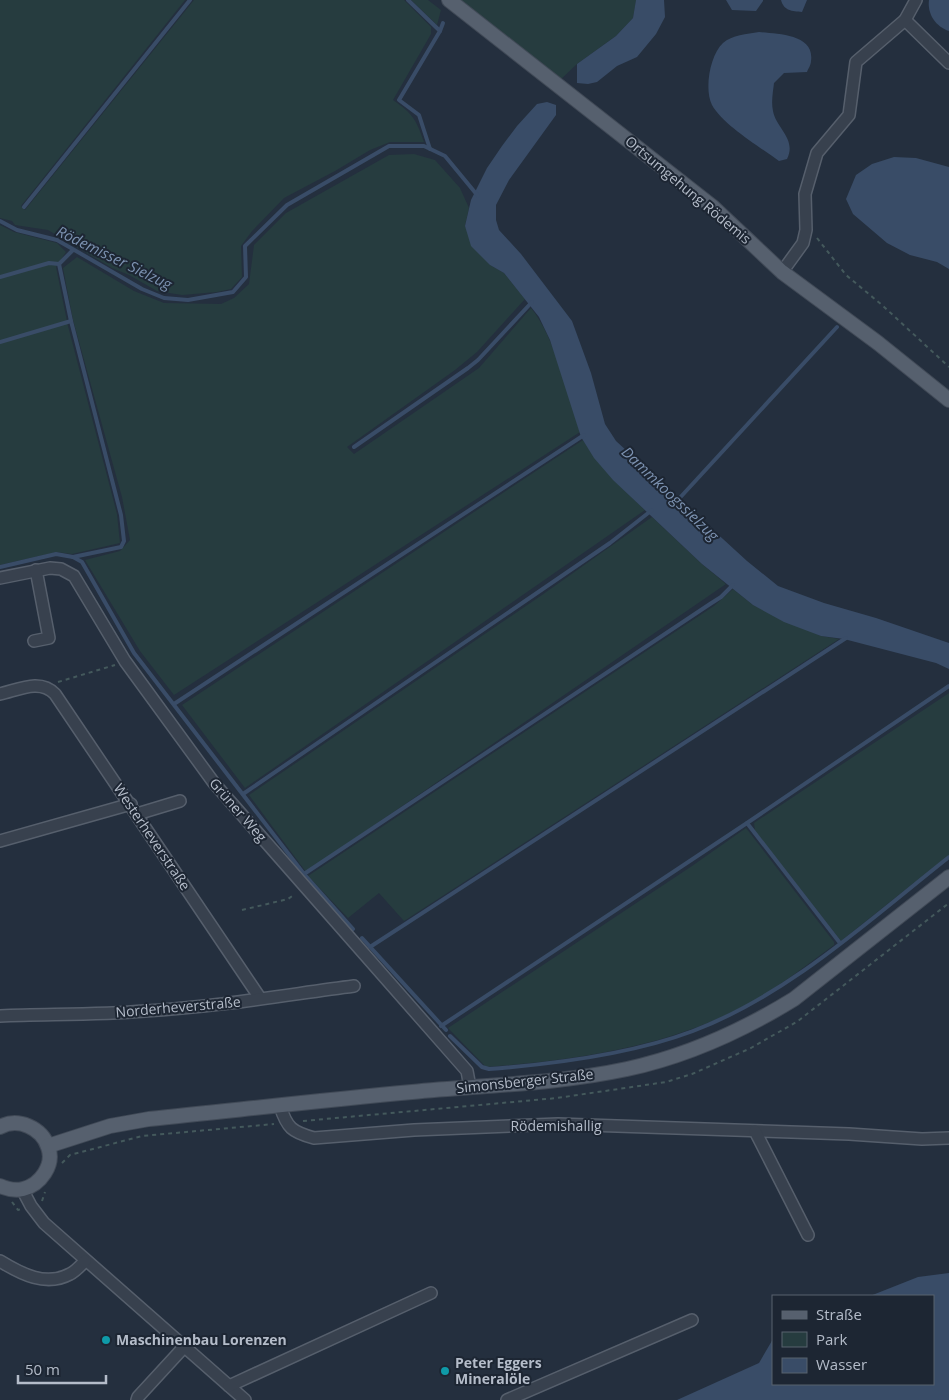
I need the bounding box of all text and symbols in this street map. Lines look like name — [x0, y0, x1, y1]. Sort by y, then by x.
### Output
street label: Ortsumgehung Rödemis — [621, 131, 756, 248]
water label: Rödemisser Sielzug — [53, 221, 177, 294]
water label: Dammkoogssielzug — [618, 442, 724, 546]
street label: Grüner Weg — [205, 774, 272, 846]
street label: Westerheverstraße — [110, 780, 195, 894]
street label: Norderheverstraße — [115, 992, 241, 1021]
street label: Simonsberger Straße — [456, 1064, 594, 1097]
street label: Rödemishallig — [510, 1116, 602, 1135]
legend — [772, 1295, 934, 1385]
text: Straße — [816, 1304, 862, 1324]
text: Park — [816, 1329, 847, 1349]
place label: Maschinenbau Lorenzen — [116, 1330, 287, 1349]
marker: Maschinenbau Lorenzen — [100, 1334, 112, 1346]
scale bar — [18, 1352, 105, 1384]
place label: Peter Eggers Mineralöle — [455, 1353, 542, 1388]
text: Wasser — [816, 1354, 867, 1374]
text: 50 m — [25, 1359, 60, 1379]
marker: Peter Eggers Mineralöle — [439, 1365, 451, 1377]

